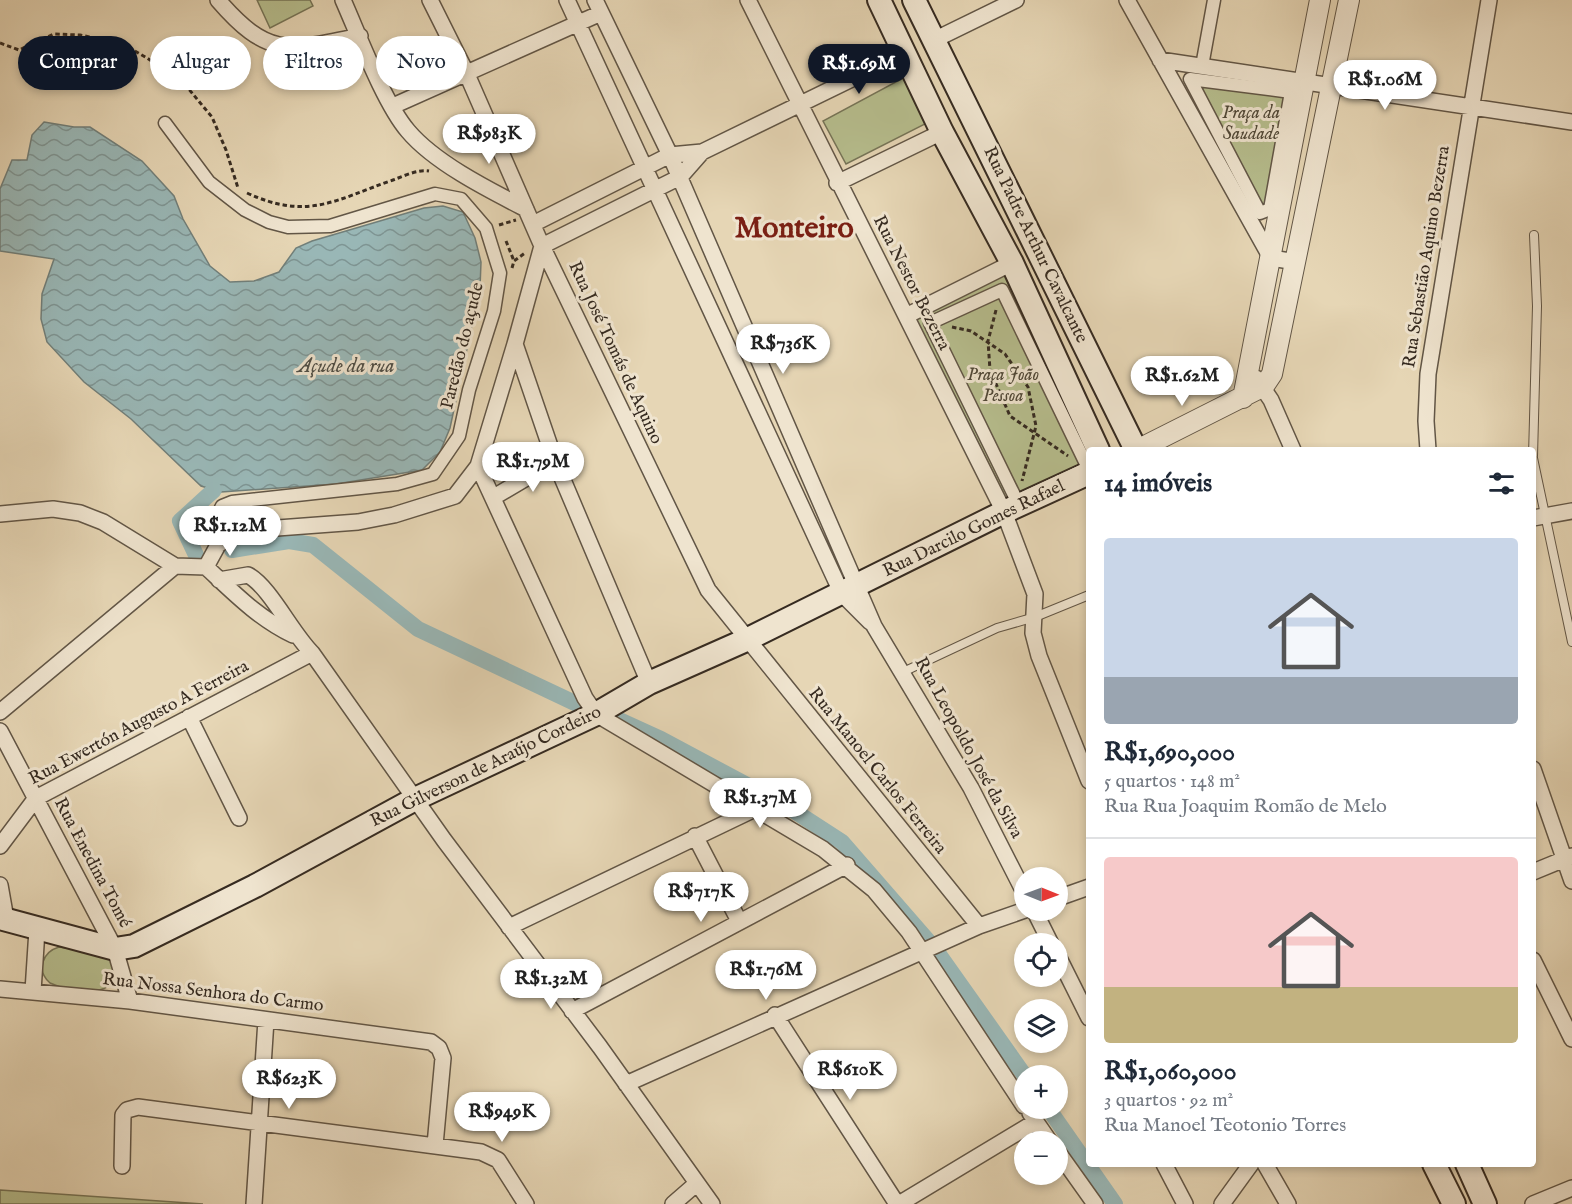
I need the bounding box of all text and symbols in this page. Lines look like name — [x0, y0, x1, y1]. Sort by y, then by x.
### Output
chip: Comprar — [18, 36, 138, 90]
chip: Alugar — [150, 36, 251, 90]
chip: Filtros — [263, 36, 364, 90]
chip: Novo — [376, 36, 467, 90]
pin: R$1.69M — [804, 44, 914, 95]
text: R$1.69M — [822, 51, 896, 76]
pin: R$1.06M — [1330, 60, 1440, 111]
text: R$1.06M — [1348, 67, 1423, 92]
park label: Praça da Saudade — [1222, 102, 1280, 146]
pin: R$983K — [440, 114, 538, 165]
text: R$983K — [457, 121, 521, 146]
street label: Rua Padre Arthur Cavalcante — [977, 143, 1093, 347]
street label: Rua Sebastião Aquino Bezerra — [1398, 144, 1456, 370]
district label: Monteiro — [734, 210, 854, 248]
street label: Rua Nestor Bezerra — [867, 212, 955, 355]
street label: Rua José Tomás de Aquino — [562, 258, 668, 448]
street label: Paredão do açude — [436, 280, 490, 412]
pin: R$736K — [734, 324, 832, 375]
text: R$736K — [750, 331, 816, 356]
water label: Açude da rua — [296, 354, 394, 379]
pin: R$1.62M — [1127, 356, 1237, 407]
text: R$1.62M — [1145, 363, 1219, 388]
park label: Praça João Pessoa — [967, 364, 1039, 408]
pin: R$1.79M — [478, 442, 588, 493]
text: R$1.79M — [496, 449, 570, 474]
text: 14 imóveis — [1104, 467, 1212, 500]
icon: filters — [1485, 467, 1518, 500]
street label: Rua Darcilo Gomes Rafael — [879, 475, 1069, 583]
pin: R$1.12M — [175, 506, 285, 557]
text: R$1.12M — [193, 513, 267, 538]
icon: home — [1257, 577, 1365, 685]
street label: Rua Leopoldo José da Silva — [909, 653, 1028, 843]
street label: Rua Ewertón Augusto A Ferreira — [25, 655, 253, 791]
street label: Rua Manoel Carlos Ferreira — [803, 683, 952, 859]
street label: Rua Gilverson de Araújo Cordeiro — [367, 701, 606, 833]
text: R$1,690,000 — [1104, 736, 1235, 769]
text: 5 quartos · 148 m² — [1104, 769, 1240, 794]
pin: R$1.37M — [705, 778, 815, 829]
text: R$1.37M — [723, 785, 797, 810]
street label: Rua Enedina Tomé — [48, 794, 136, 932]
text: Rua Rua Joaquim Romão de Melo — [1104, 794, 1387, 819]
north arrow — [1014, 867, 1068, 921]
map controls — [1014, 867, 1068, 1185]
pin: R$717K — [652, 872, 750, 923]
text: R$717K — [668, 879, 734, 904]
icon: home — [1257, 896, 1365, 1004]
button: locate — [1014, 933, 1068, 987]
pin: R$1.76M — [711, 950, 821, 1001]
text: R$1.76M — [729, 957, 803, 982]
pin: R$1.32M — [496, 959, 606, 1010]
text: R$1.32M — [514, 966, 588, 991]
street label: Rua Nossa Senhora do Carmo — [101, 968, 325, 1018]
button: layers — [1014, 999, 1068, 1053]
pin: R$610K — [801, 1050, 899, 1101]
text: R$1,060,000 — [1104, 1055, 1236, 1088]
text: R$610K — [817, 1057, 883, 1082]
pin: R$623K — [240, 1059, 338, 1110]
button: + — [1014, 1065, 1068, 1119]
text: R$623K — [256, 1066, 322, 1091]
text: 3 quartos · 92 m² — [1104, 1088, 1233, 1113]
pin: R$949K — [453, 1092, 551, 1143]
text: R$949K — [468, 1099, 536, 1124]
text: Rua Manoel Teotonio Torres — [1104, 1113, 1346, 1138]
button: − — [1014, 1131, 1068, 1185]

